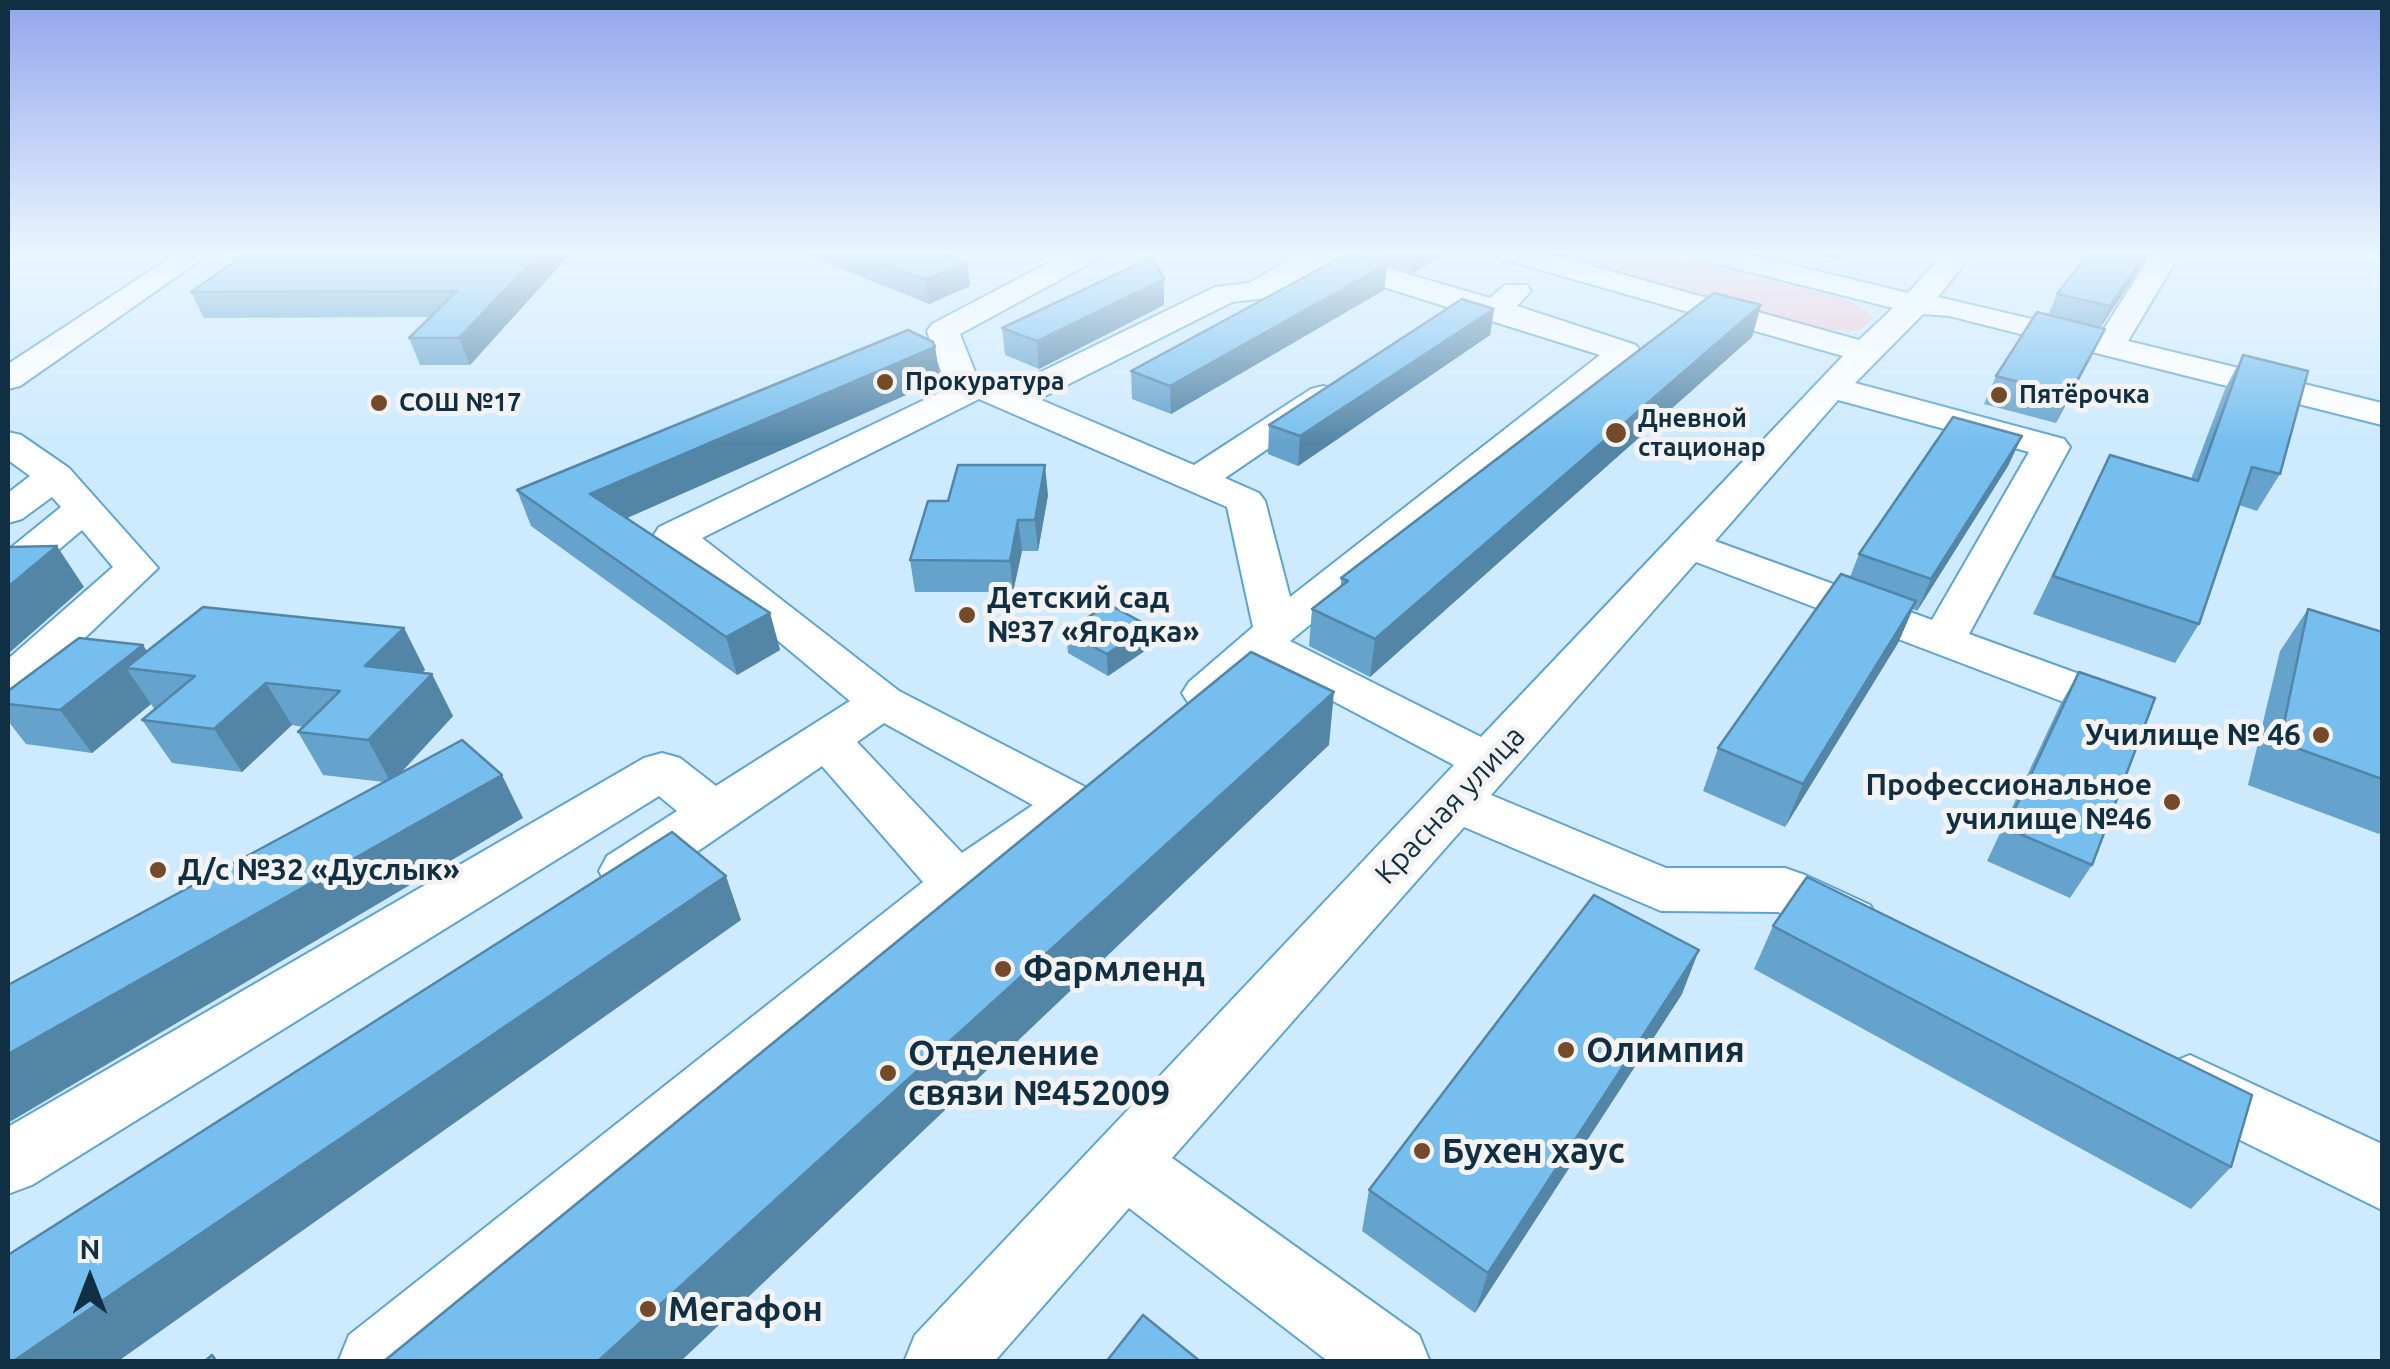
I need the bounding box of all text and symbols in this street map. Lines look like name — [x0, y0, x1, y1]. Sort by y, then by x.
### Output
place label: Прокуратура — [905, 367, 1064, 397]
marker: Прокуратура — [874, 371, 896, 393]
place label: Пятёрочка — [2019, 380, 2150, 410]
marker: Пятёрочка — [1988, 384, 2010, 406]
place label: СОШ №17 — [399, 388, 521, 418]
marker: СОШ №17 — [368, 392, 390, 414]
place label: Дневной стационар — [1638, 404, 1766, 463]
marker: Дневной стационар — [1603, 420, 1629, 446]
place label: Детский сад №37 «Ягодка» — [987, 580, 1200, 650]
marker: Детский сад №37 «Ягодка» — [956, 604, 978, 626]
place label: Училище № 46 — [2085, 717, 2301, 753]
street label: Красная улица — [1368, 718, 1532, 892]
marker: Училище № 46 — [2310, 724, 2332, 746]
place label: Профессиональное училище №46 — [1865, 767, 2152, 838]
marker: Профессиональное училище №46 — [2161, 791, 2183, 813]
place label: Д/с №32 «Дуслык» — [178, 852, 460, 888]
marker: Д/с №32 «Дуслык» — [147, 859, 169, 881]
place label: Фармленд — [1023, 948, 1205, 990]
marker: Фармленд — [992, 958, 1014, 980]
place label: Олимпия — [1586, 1029, 1745, 1071]
place label: Отделение связи №452009 — [908, 1032, 1170, 1114]
marker: Олимпия — [1555, 1039, 1577, 1061]
marker: Отделение связи №452009 — [877, 1062, 899, 1084]
place label: Бухен хаус — [1442, 1130, 1625, 1172]
marker: Бухен хаус — [1411, 1140, 1433, 1162]
north arrow — [40, 1229, 140, 1329]
text: N — [80, 1233, 100, 1264]
place label: Мегафон — [668, 1288, 823, 1330]
marker: Мегафон — [637, 1298, 659, 1320]

